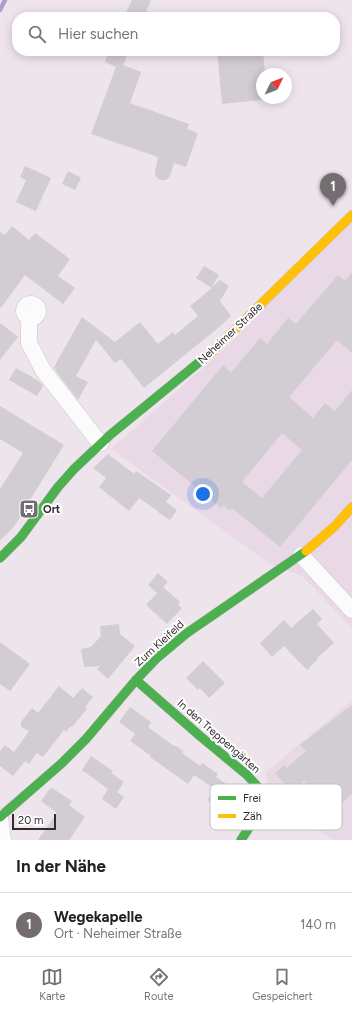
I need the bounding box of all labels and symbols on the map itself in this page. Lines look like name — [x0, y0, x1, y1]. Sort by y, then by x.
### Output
north arrow — [256, 68, 292, 104]
pin: 1 — [320, 173, 346, 206]
street label: Neheimer Straße — [195, 300, 265, 367]
your location — [193, 484, 213, 504]
bus stop icon: Ort — [18, 498, 40, 520]
place label: Ort — [43, 503, 61, 516]
street label: Zum Kleifeld — [132, 618, 187, 669]
street label: In den Treppengärten — [175, 697, 263, 776]
legend — [210, 784, 342, 830]
text: Frei — [243, 792, 261, 805]
text: Zäh — [243, 810, 262, 823]
scale bar — [12, 812, 56, 831]

